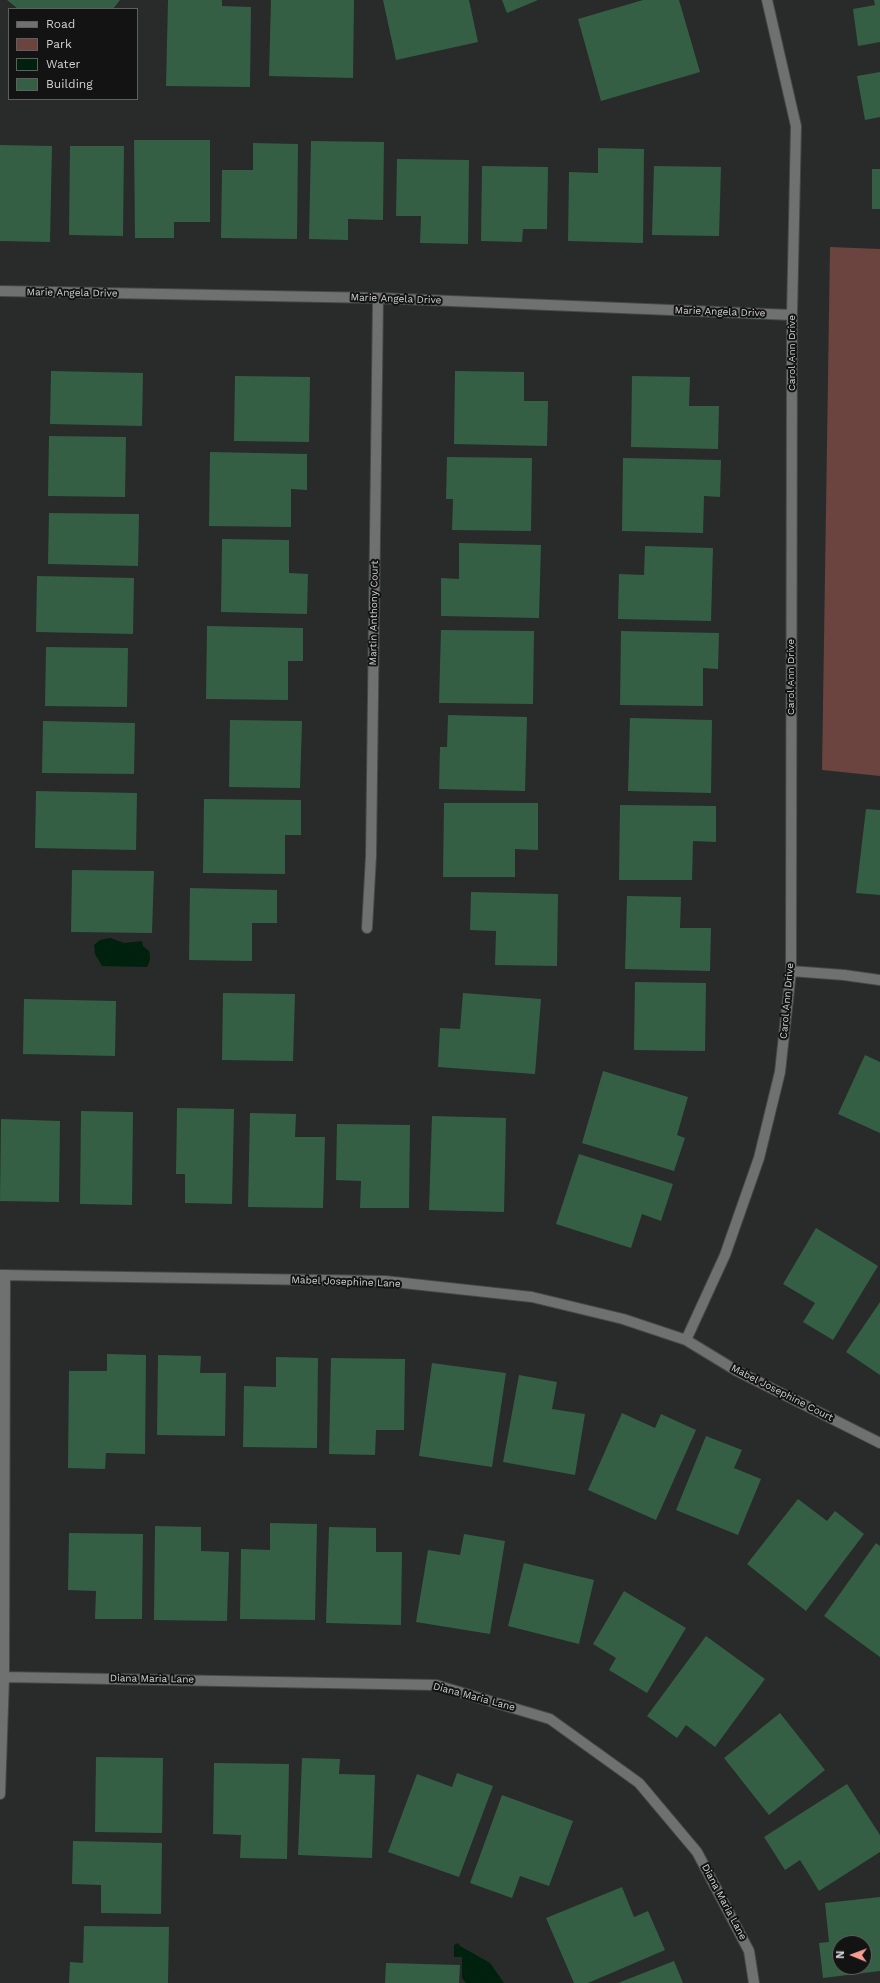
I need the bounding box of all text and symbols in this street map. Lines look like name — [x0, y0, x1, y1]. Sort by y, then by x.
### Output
legend — [8, 8, 138, 100]
text: Road — [46, 17, 75, 31]
text: Park — [46, 37, 72, 51]
text: Water — [46, 57, 80, 71]
text: Building — [46, 77, 93, 91]
street label: Marie Angela Drive — [26, 286, 118, 300]
street label: Marie Angela Drive — [350, 291, 442, 307]
street label: Marie Angela Drive — [674, 304, 766, 320]
street label: Carol Ann Drive — [786, 315, 798, 391]
street label: Martin Anthony Court — [367, 560, 381, 666]
street label: Carol Ann Drive — [785, 639, 797, 715]
street label: Carol Ann Drive — [778, 963, 796, 1039]
street label: Mabel Josephine Lane — [291, 1274, 401, 1290]
street label: Mabel Josephine Court — [729, 1362, 835, 1424]
street label: Diana Maria Lane — [110, 1672, 194, 1686]
street label: Diana Maria Lane — [432, 1680, 516, 1714]
street label: Diana Maria Lane — [699, 1862, 749, 1942]
north arrow — [832, 1935, 872, 1975]
text: N — [834, 1951, 847, 1959]

